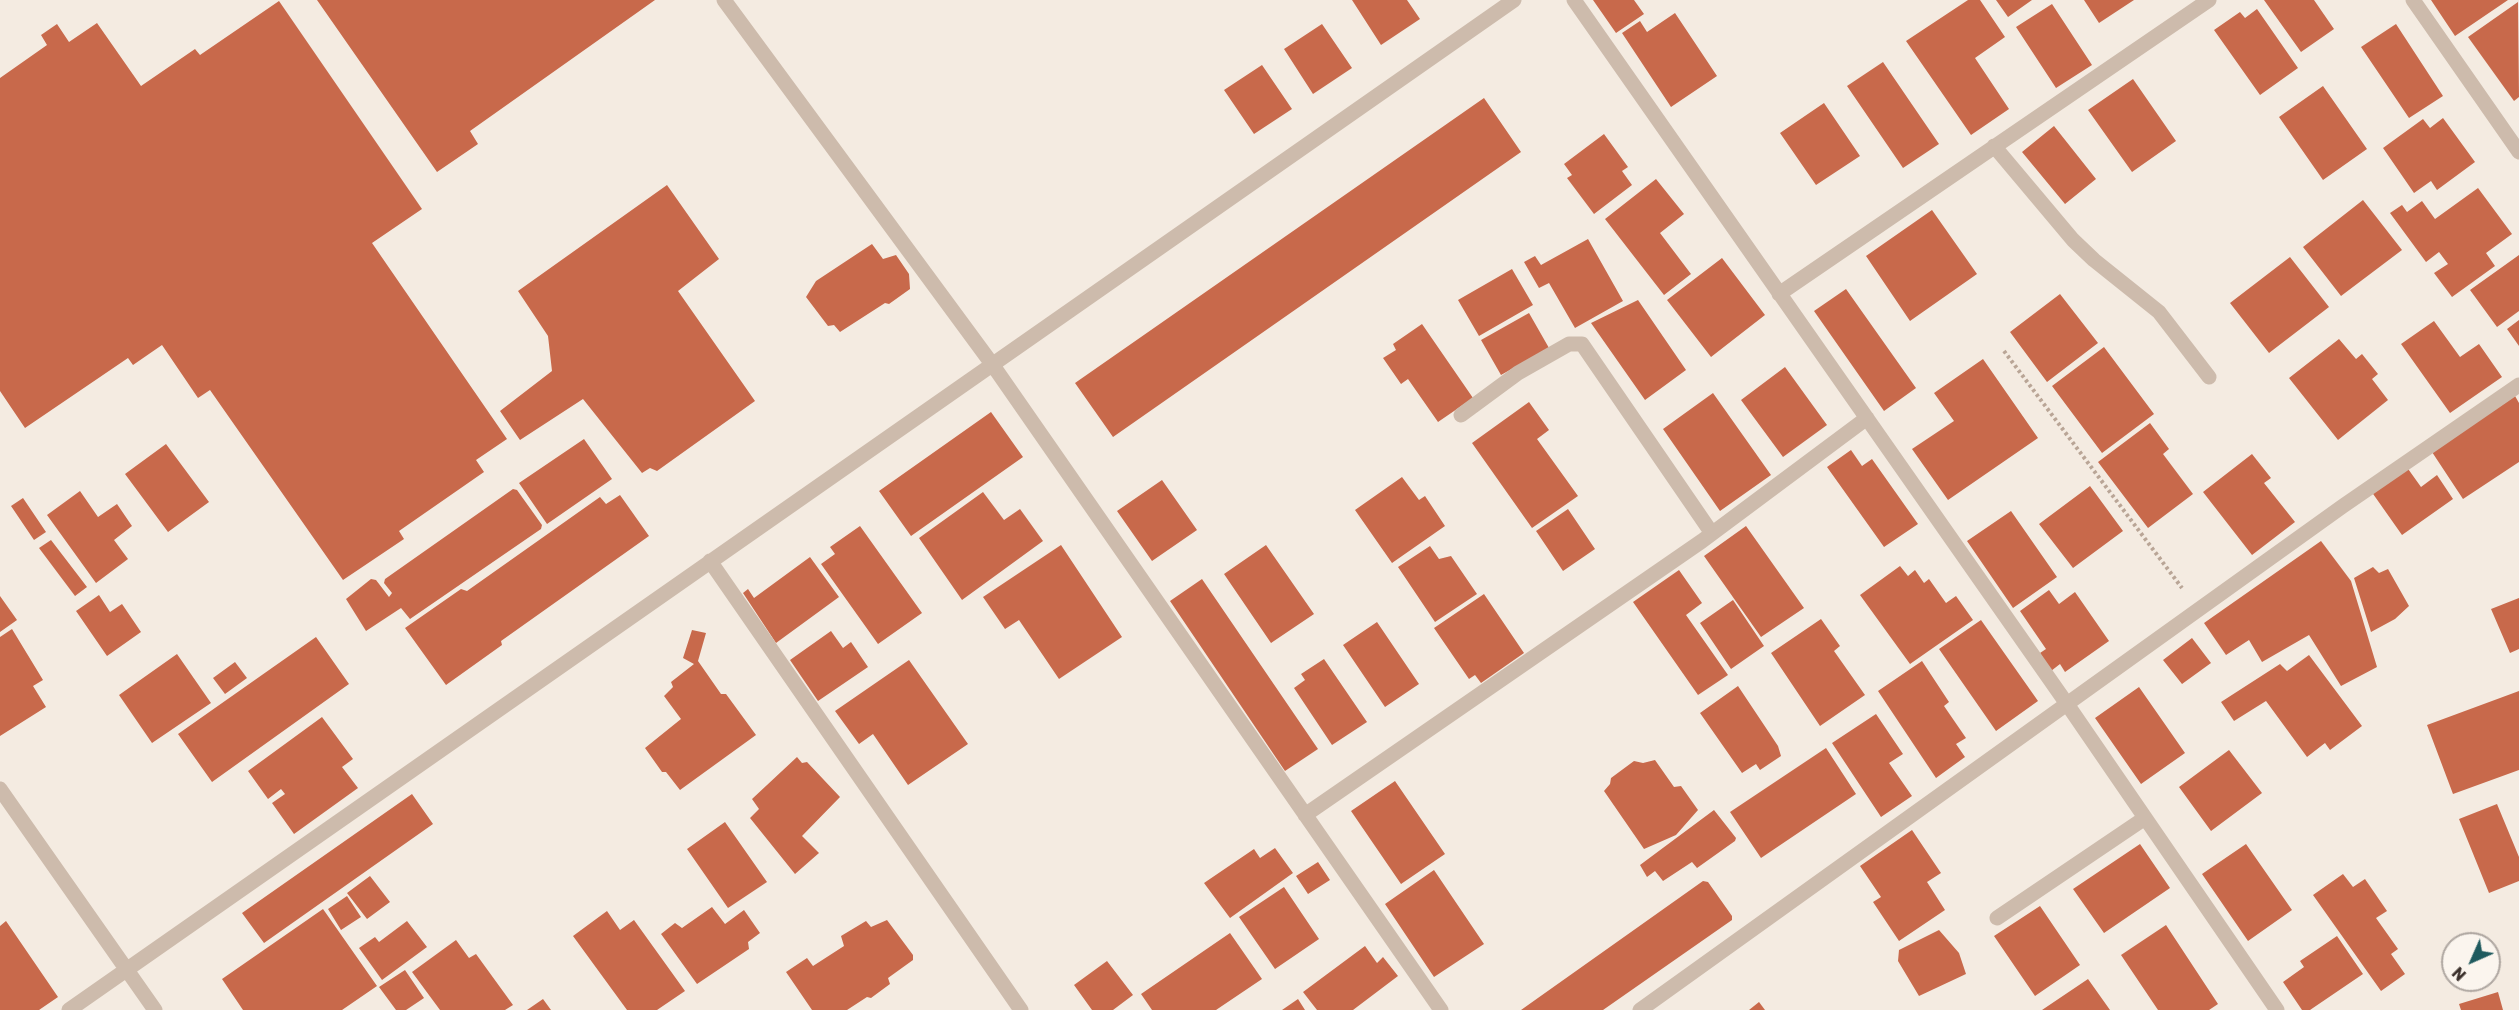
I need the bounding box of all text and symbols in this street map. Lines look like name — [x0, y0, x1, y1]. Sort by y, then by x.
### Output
north arrow — [2441, 932, 2501, 992]
text: N — [2449, 963, 2470, 984]

